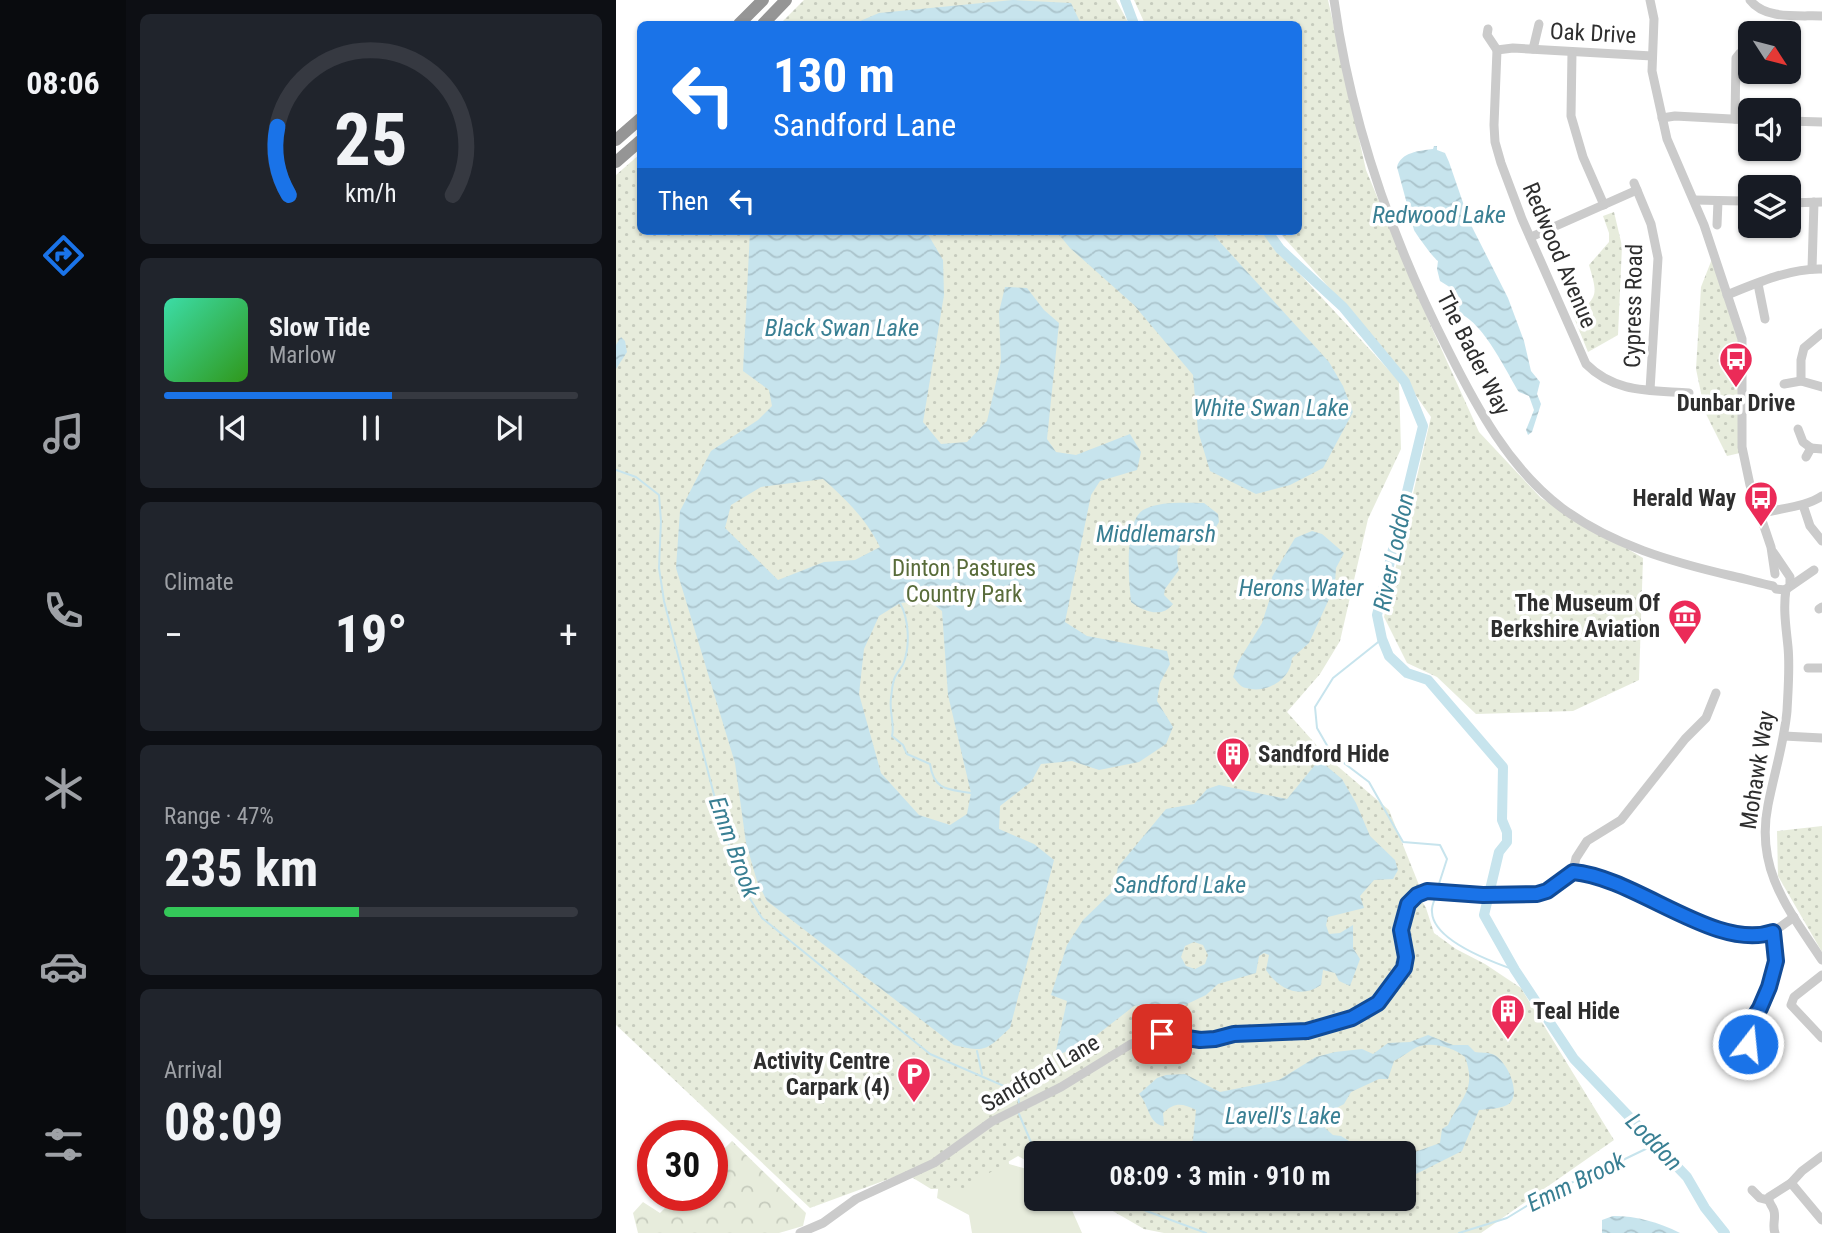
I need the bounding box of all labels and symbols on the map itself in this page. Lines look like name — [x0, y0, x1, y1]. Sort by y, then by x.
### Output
street label: Oak Drive — [1549, 18, 1637, 49]
north arrow — [1738, 21, 1801, 84]
street label: Redwood Avenue — [1517, 178, 1602, 332]
water label: Redwood Lake — [1372, 201, 1506, 229]
street label: Cypress Road — [1619, 244, 1648, 368]
street label: The Bader Way — [1431, 287, 1516, 420]
water label: Black Swan Lake — [765, 314, 919, 342]
bus stop icon: Dunbar Drive — [1717, 340, 1755, 389]
place label: Dunbar Drive — [1677, 390, 1795, 417]
water label: White Swan Lake — [1193, 394, 1349, 422]
bus stop icon: Herald Way — [1742, 479, 1780, 528]
place label: Herald Way — [1632, 485, 1737, 512]
water label: River Loddon — [1368, 490, 1420, 614]
water label: Middlemarsh — [1096, 520, 1216, 548]
park label: Dinton Pastures Country Park — [892, 555, 1036, 608]
water label: Herons Water — [1239, 574, 1364, 602]
place label: The Museum Of Berkshire Aviation — [1490, 590, 1660, 643]
museum icon: The Museum Of Berkshire Aviation — [1666, 597, 1704, 646]
street label: Mohawk Way — [1735, 709, 1780, 831]
building icon: Sandford Hide — [1214, 735, 1252, 784]
place label: Sandford Hide — [1258, 741, 1389, 768]
water label: Emm Brook — [703, 793, 765, 902]
water label: Sandford Lake — [1114, 871, 1246, 899]
building icon: Teal Hide — [1489, 992, 1527, 1041]
place label: Teal Hide — [1533, 998, 1620, 1025]
pin — [1132, 1004, 1192, 1064]
position arrow — [1711, 1007, 1785, 1081]
street label: Sandford Lane — [976, 1029, 1104, 1118]
place label: Activity Centre Carpark (4) — [753, 1048, 890, 1101]
parking icon: Activity Centre Carpark (4) — [895, 1055, 933, 1104]
water label: Lavell's Lake — [1225, 1102, 1341, 1130]
water label: Loddon — [1620, 1108, 1688, 1176]
speed limit sign: 30 — [637, 1120, 728, 1211]
water label: Emm Brook — [1522, 1146, 1630, 1218]

